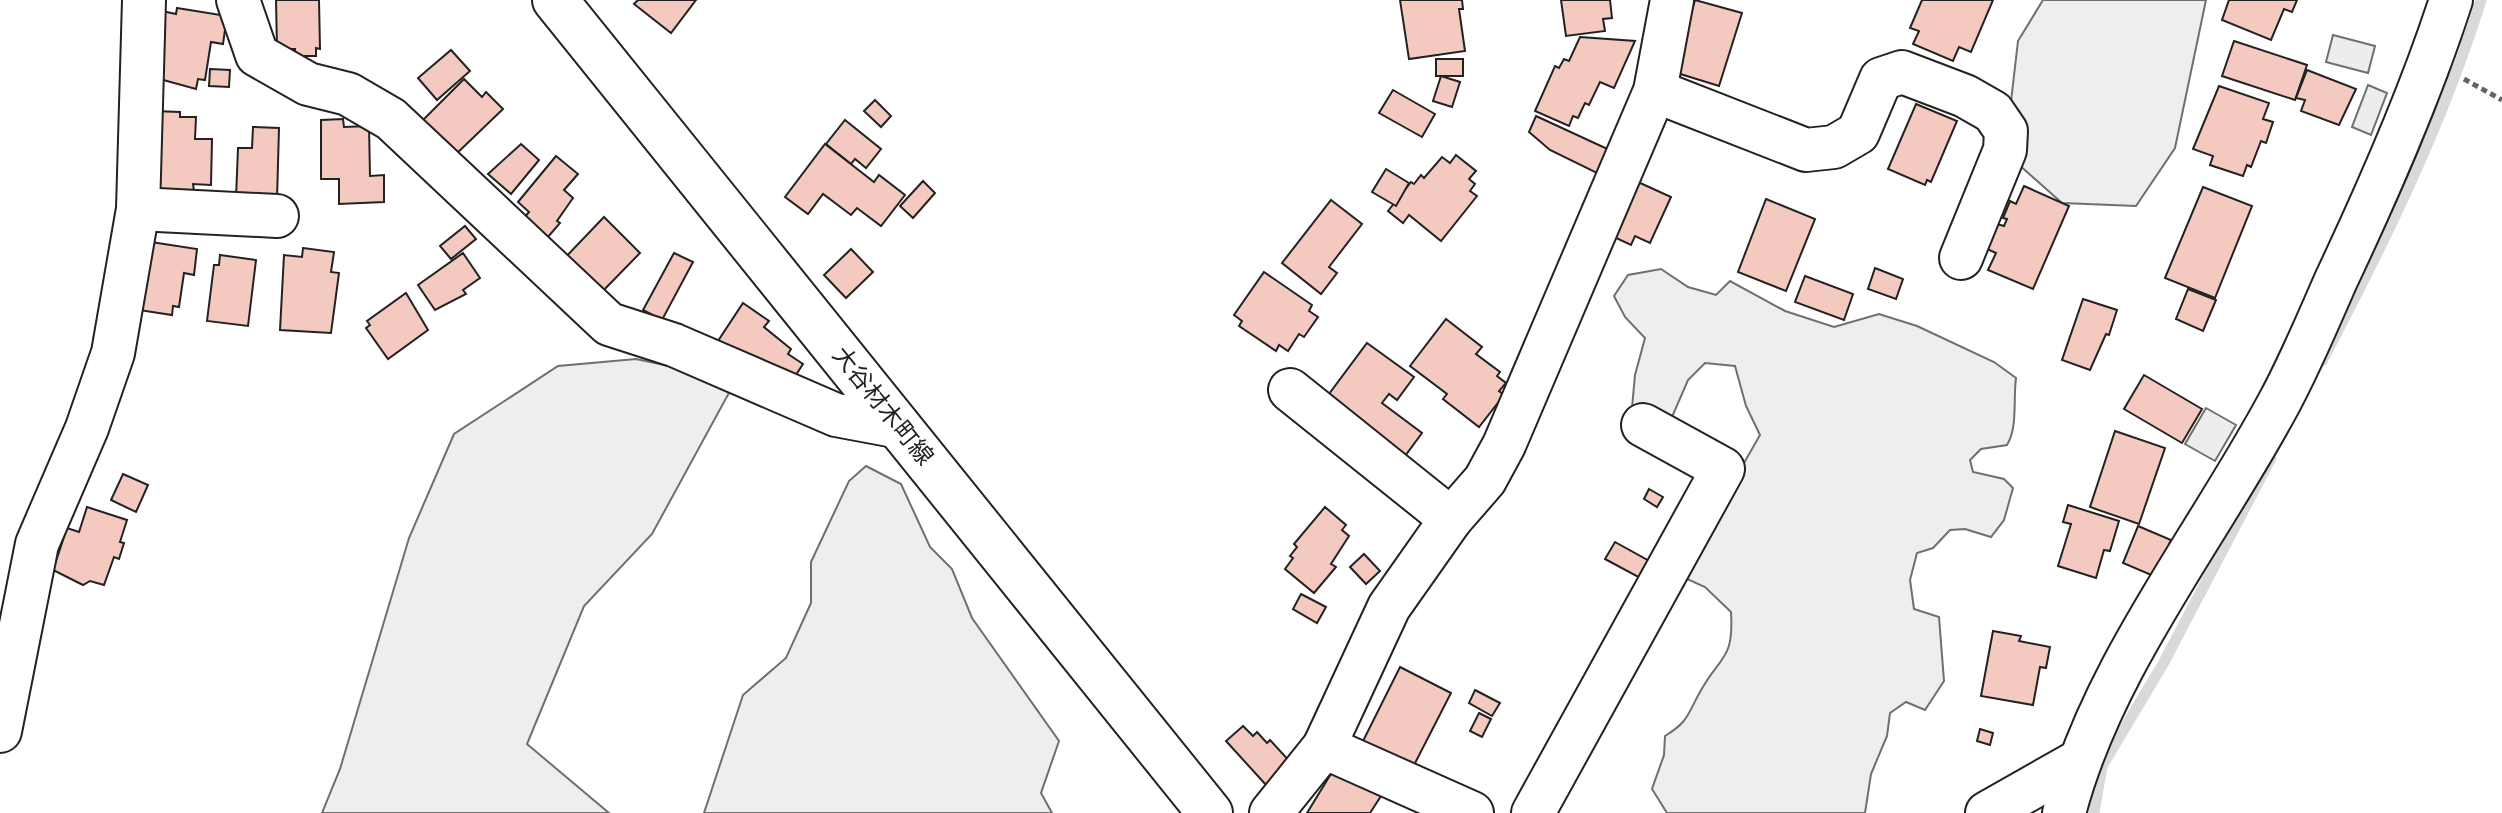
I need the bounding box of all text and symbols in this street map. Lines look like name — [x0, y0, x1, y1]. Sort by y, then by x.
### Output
street label: 大谷材木町線 — [827, 341, 939, 471]

